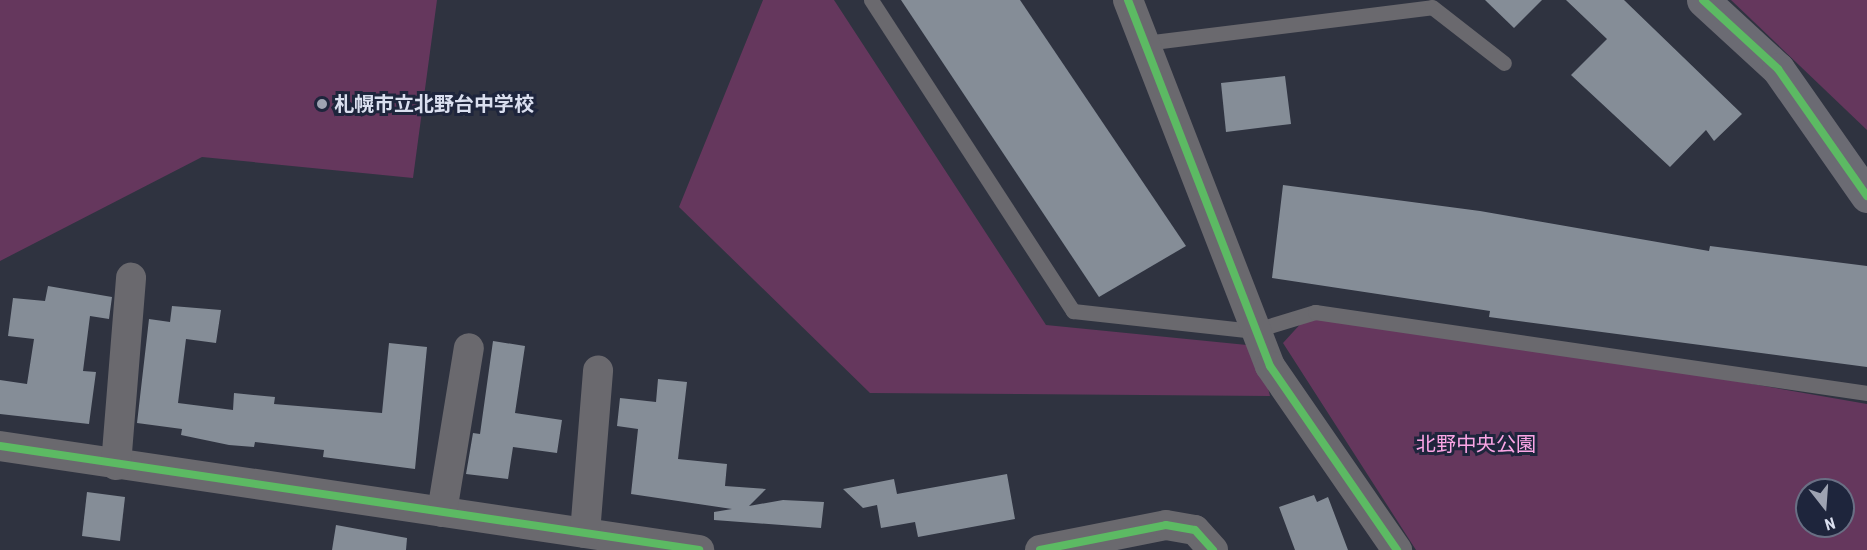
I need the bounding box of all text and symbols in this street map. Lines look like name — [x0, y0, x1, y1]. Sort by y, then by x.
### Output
place label: 札幌市立北野台中学校 — [334, 92, 534, 116]
marker: 札幌市立北野台中学校 — [315, 97, 329, 111]
park label: 北野中央公園 — [1416, 432, 1536, 456]
north arrow — [1795, 478, 1855, 538]
text: N — [1822, 513, 1837, 534]

